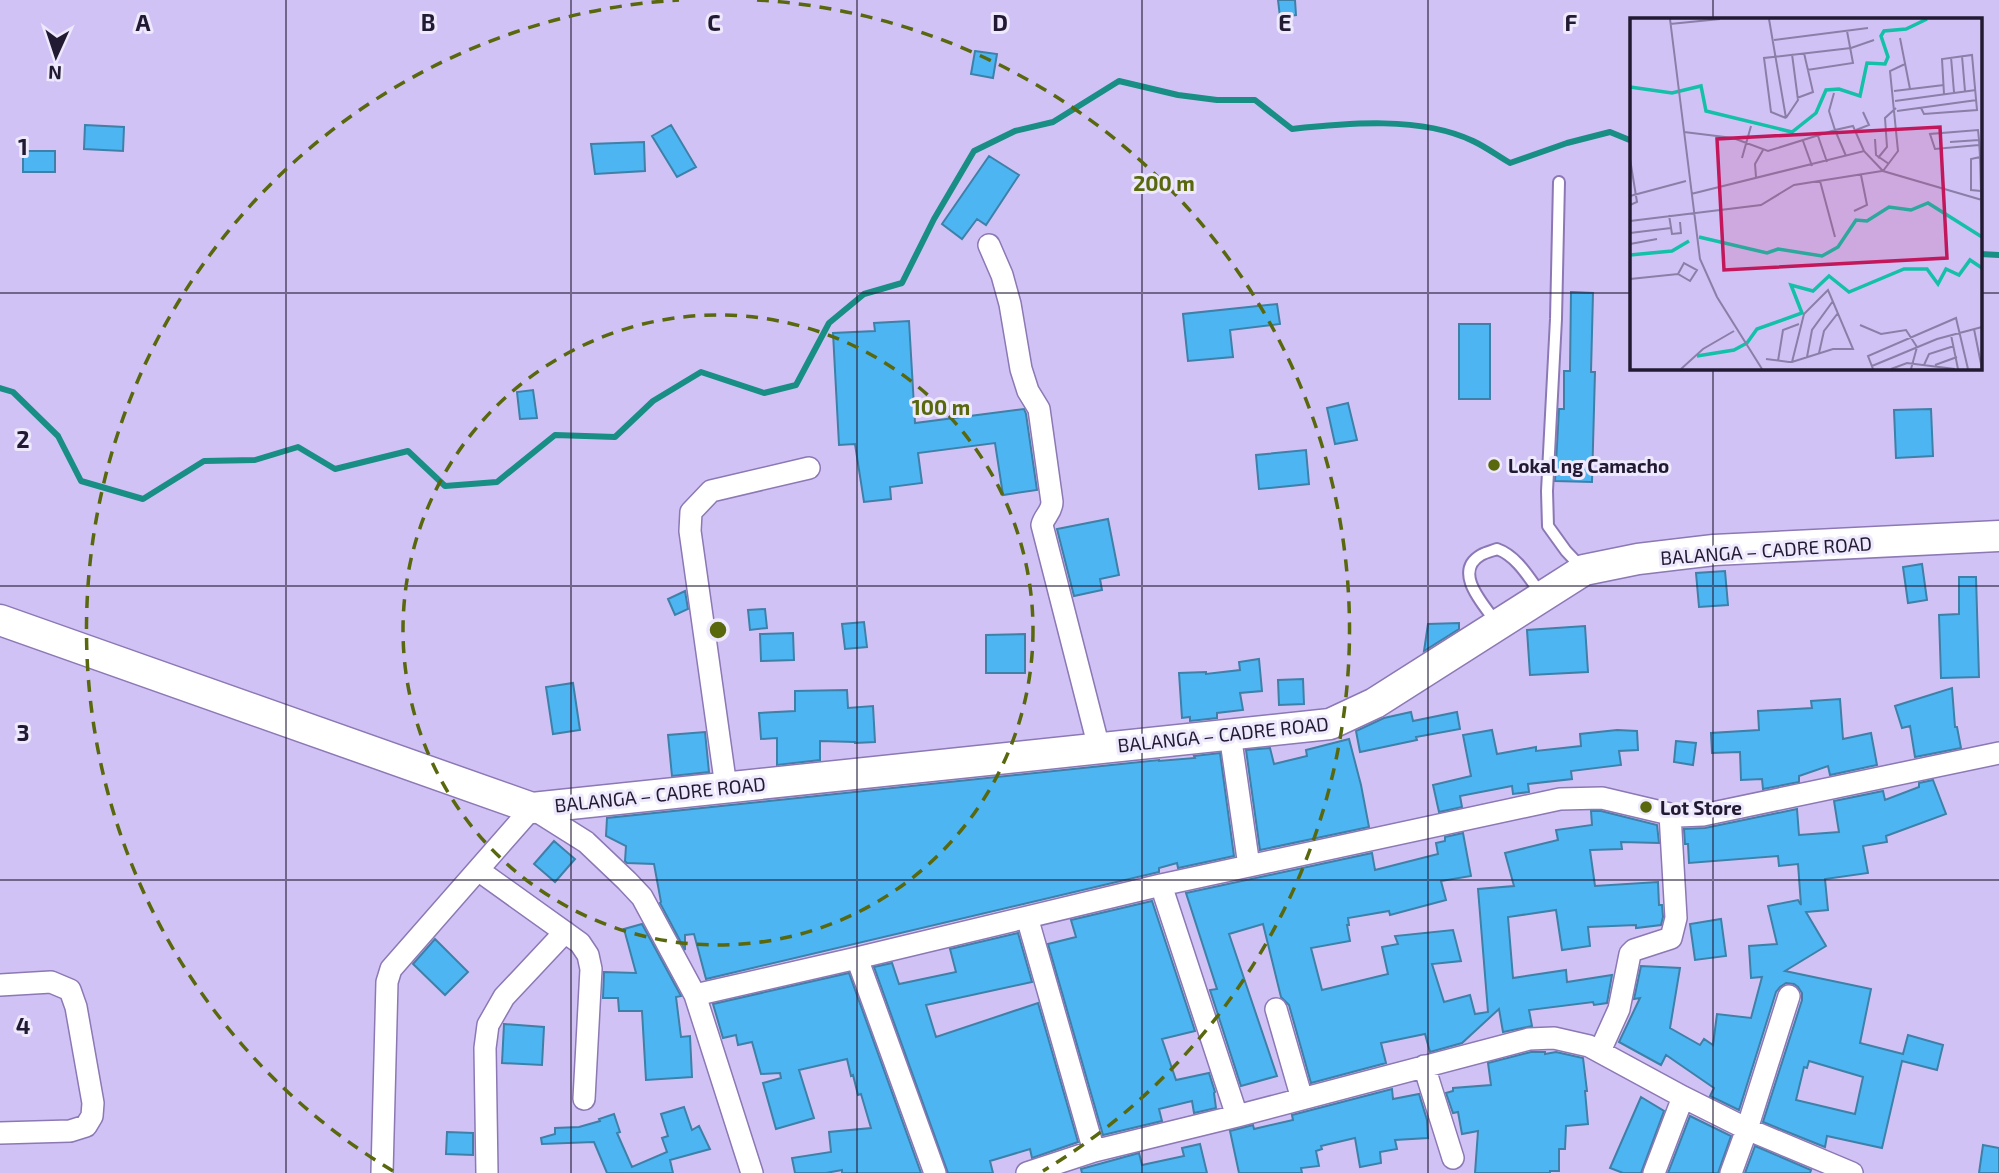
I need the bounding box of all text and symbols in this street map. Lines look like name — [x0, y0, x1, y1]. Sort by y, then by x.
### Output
text: A — [135, 8, 151, 36]
text: B — [421, 8, 435, 36]
text: C — [707, 8, 721, 36]
text: D — [992, 8, 1008, 36]
text: E — [1278, 8, 1292, 36]
text: F — [1565, 8, 1578, 36]
inset map — [1630, 18, 1982, 369]
north arrow — [21, 21, 91, 91]
text: N — [48, 62, 63, 85]
text: 1 — [18, 132, 28, 160]
text: 200 m — [1133, 170, 1195, 195]
text: 100 m — [912, 394, 970, 419]
text: 2 — [16, 425, 30, 453]
place label: Lokal ng Camacho — [1508, 454, 1669, 477]
marker: Lokal ng Camacho — [1486, 457, 1502, 473]
street label: BALANGA – CADRE ROAD — [1659, 531, 1873, 569]
centre of rings — [706, 618, 730, 642]
street label: BALANGA – CADRE ROAD — [1116, 711, 1330, 757]
text: 3 — [16, 718, 30, 746]
street label: BALANGA – CADRE ROAD — [553, 771, 767, 817]
place label: Lot Store — [1660, 796, 1742, 819]
marker: Lot Store — [1638, 799, 1654, 815]
text: 4 — [16, 1011, 30, 1039]

